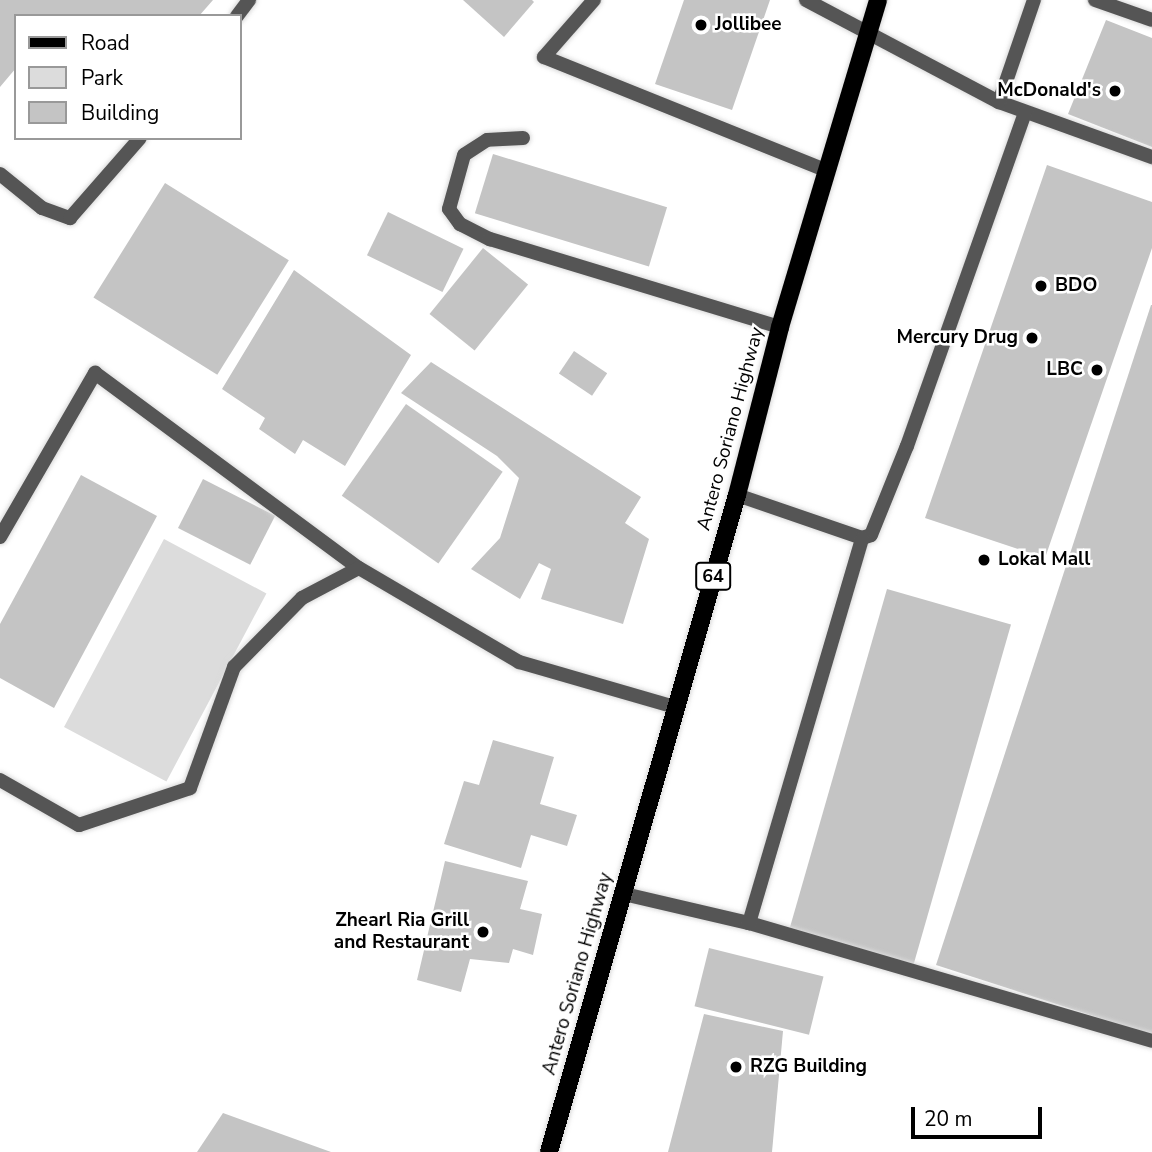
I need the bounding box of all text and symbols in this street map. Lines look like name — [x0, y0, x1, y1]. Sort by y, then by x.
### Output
legend — [14, 14, 242, 140]
place label: Jollibee — [715, 14, 782, 36]
marker: Jollibee — [693, 17, 709, 33]
text: Road — [81, 29, 130, 57]
text: Park — [81, 64, 123, 92]
place label: McDonald's — [997, 80, 1101, 102]
marker: McDonald's — [1107, 83, 1123, 99]
text: Building — [81, 99, 159, 127]
place label: BDO — [1055, 275, 1097, 297]
marker: BDO — [1033, 278, 1049, 294]
street label: Antero Soriano Highway — [693, 325, 769, 533]
place label: Mercury Drug — [896, 327, 1018, 349]
marker: Mercury Drug — [1024, 330, 1040, 346]
place label: LBC — [1046, 359, 1083, 381]
marker: LBC — [1089, 362, 1105, 378]
place label: Lokal Mall — [998, 549, 1090, 571]
marker: Lokal Mall — [976, 552, 992, 568]
road number: 64 — [694, 562, 732, 590]
street label: Antero Soriano Highway — [538, 870, 618, 1078]
place label: Zhearl Ria Grill and Restaurant — [334, 910, 469, 954]
marker: Zhearl Ria Grill and Restaurant — [475, 924, 491, 940]
place label: RZG Building — [750, 1056, 867, 1078]
marker: RZG Building — [728, 1059, 744, 1075]
scale bar — [914, 1092, 1045, 1136]
text: 20 m — [924, 1105, 973, 1133]

